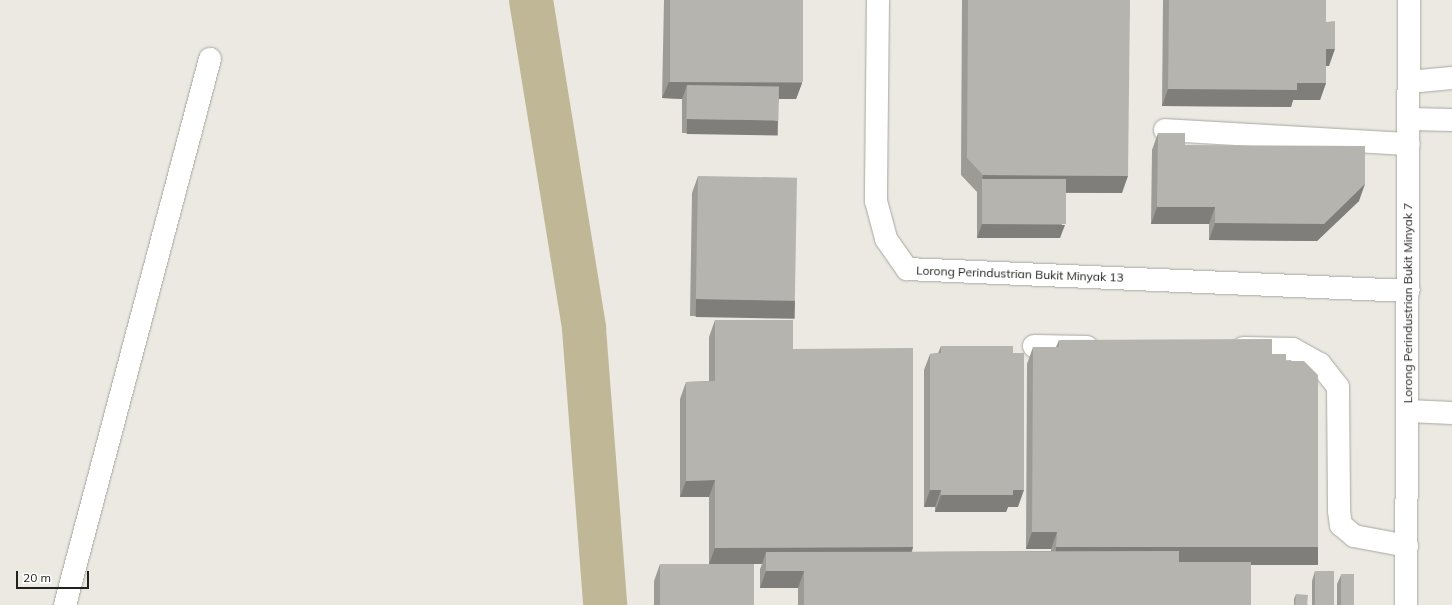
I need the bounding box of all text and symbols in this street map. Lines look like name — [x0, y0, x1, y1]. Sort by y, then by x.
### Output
street label: Lorong Perindustrian Bukit Minyak 7 — [1401, 203, 1415, 403]
street label: Lorong Perindustrian Bukit Minyak 13 — [916, 263, 1124, 285]
scale bar — [18, 563, 91, 589]
text: 20 m — [23, 570, 51, 585]

